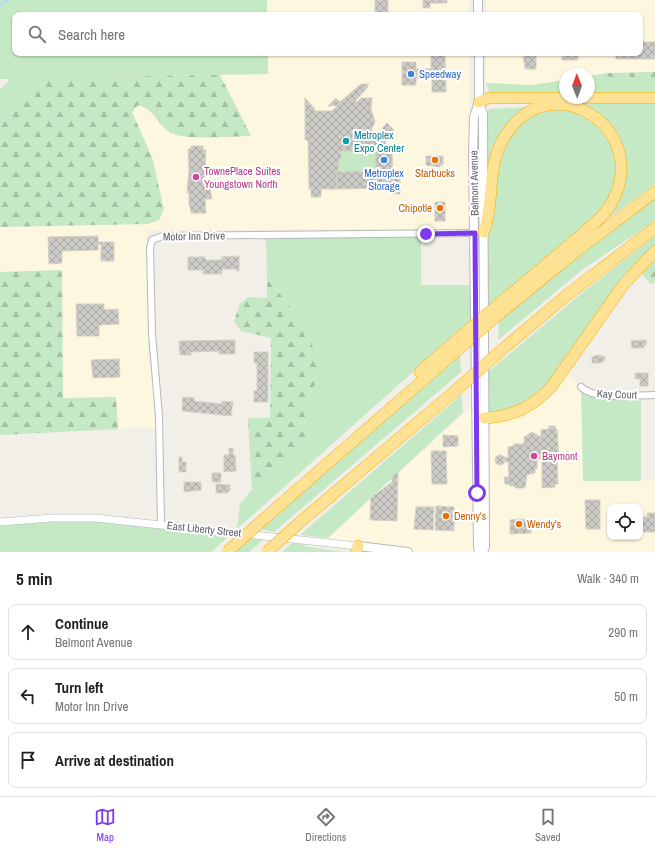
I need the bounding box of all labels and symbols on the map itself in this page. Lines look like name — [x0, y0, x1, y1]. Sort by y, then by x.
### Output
place label: Speedway — [419, 67, 462, 81]
north arrow — [559, 68, 595, 104]
marker: Speedway — [406, 69, 416, 79]
place label: Metroplex Expo Center — [354, 128, 404, 155]
marker: Metroplex Expo Center — [341, 136, 351, 146]
street label: Belmont Avenue — [466, 150, 482, 216]
marker: Metroplex Storage — [379, 155, 389, 165]
marker: Starbucks — [430, 155, 440, 165]
place label: TownePlace Suites Youngstown North — [204, 164, 281, 191]
place label: Metroplex Storage — [364, 166, 404, 193]
place label: Starbucks — [415, 166, 456, 180]
marker: TownePlace Suites Youngstown North — [191, 172, 201, 182]
place label: Chipotle — [398, 201, 432, 215]
marker: Chipotle — [435, 203, 445, 213]
route end — [417, 225, 435, 243]
street label: Motor Inn Drive — [163, 228, 225, 244]
street label: Kay Court — [597, 386, 638, 402]
place label: Baymont — [542, 449, 578, 463]
marker: Baymont — [529, 451, 539, 461]
route start — [468, 484, 486, 502]
place label: Denny's — [454, 509, 487, 523]
marker: Denny's — [441, 511, 451, 521]
place label: Wendy's — [527, 517, 562, 531]
street label: East Liberty Street — [166, 518, 242, 540]
marker: Wendy's — [514, 519, 524, 529]

